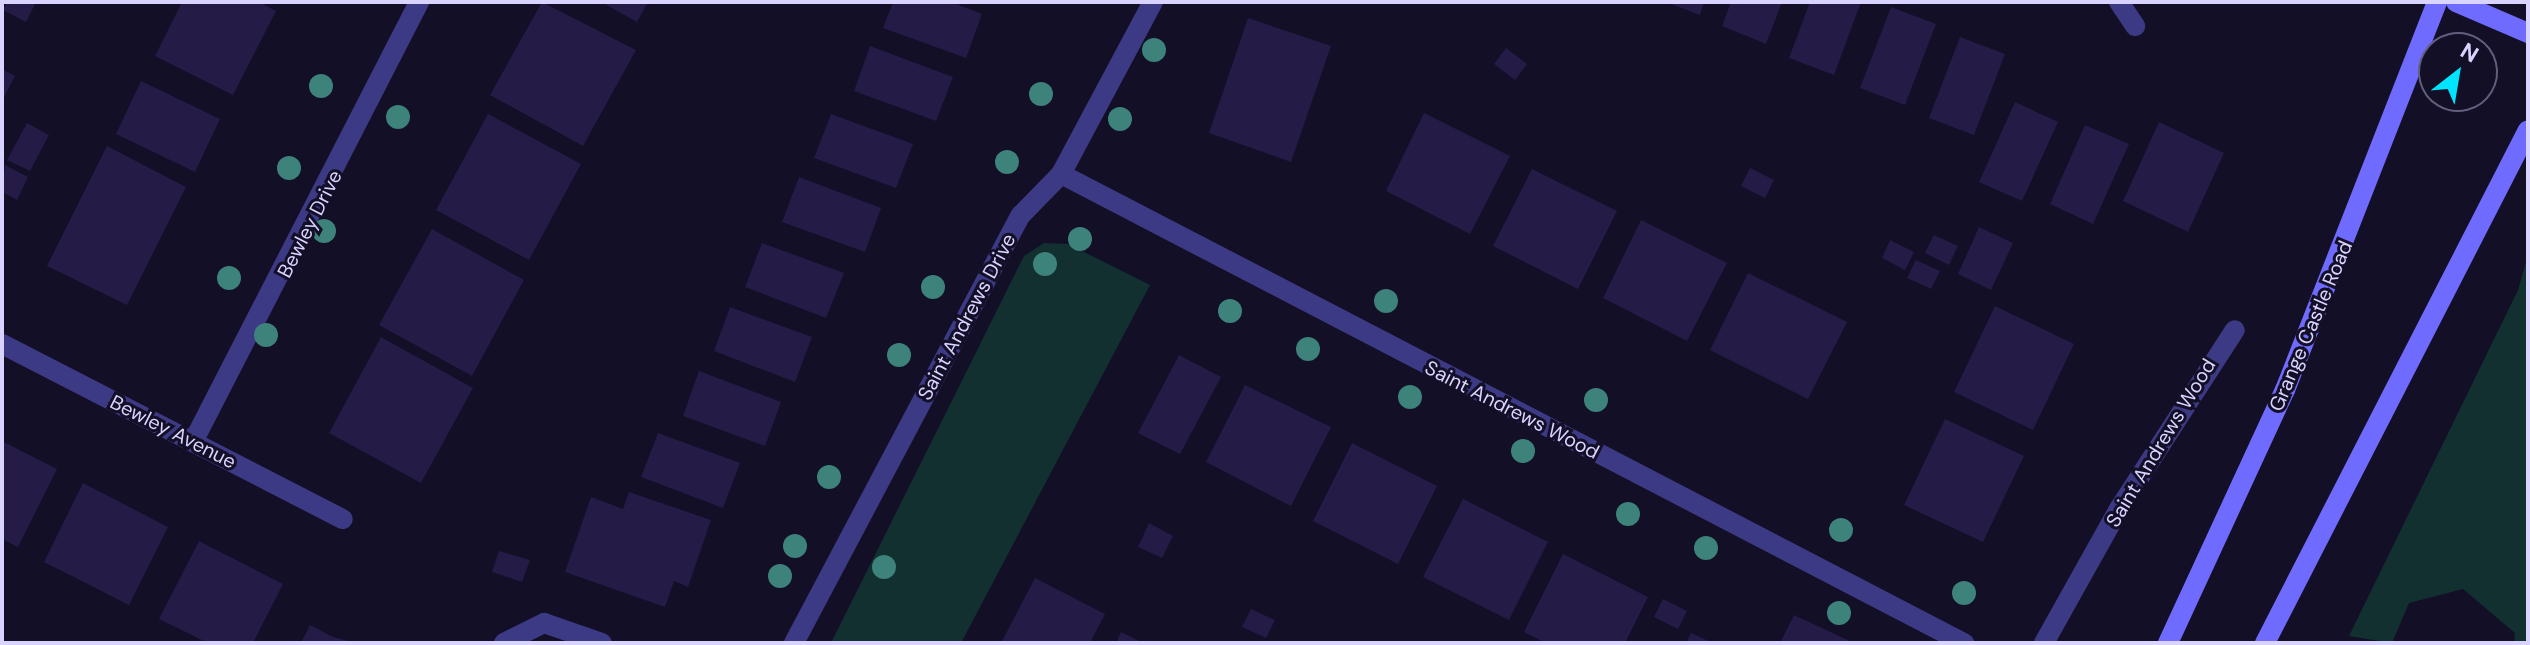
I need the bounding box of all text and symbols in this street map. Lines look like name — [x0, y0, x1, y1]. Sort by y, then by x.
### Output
north arrow — [2418, 32, 2498, 112]
text: N — [2455, 36, 2484, 69]
street label: Bewley Drive — [273, 166, 347, 282]
street label: Saint Andrews Drive — [913, 230, 1021, 404]
street label: Grange Castle Road — [2264, 237, 2358, 415]
street label: Saint Andrews Wood — [2101, 354, 2221, 532]
street label: Saint Andrews Wood — [1421, 356, 1603, 464]
street label: Bewley Avenue — [106, 390, 240, 474]

